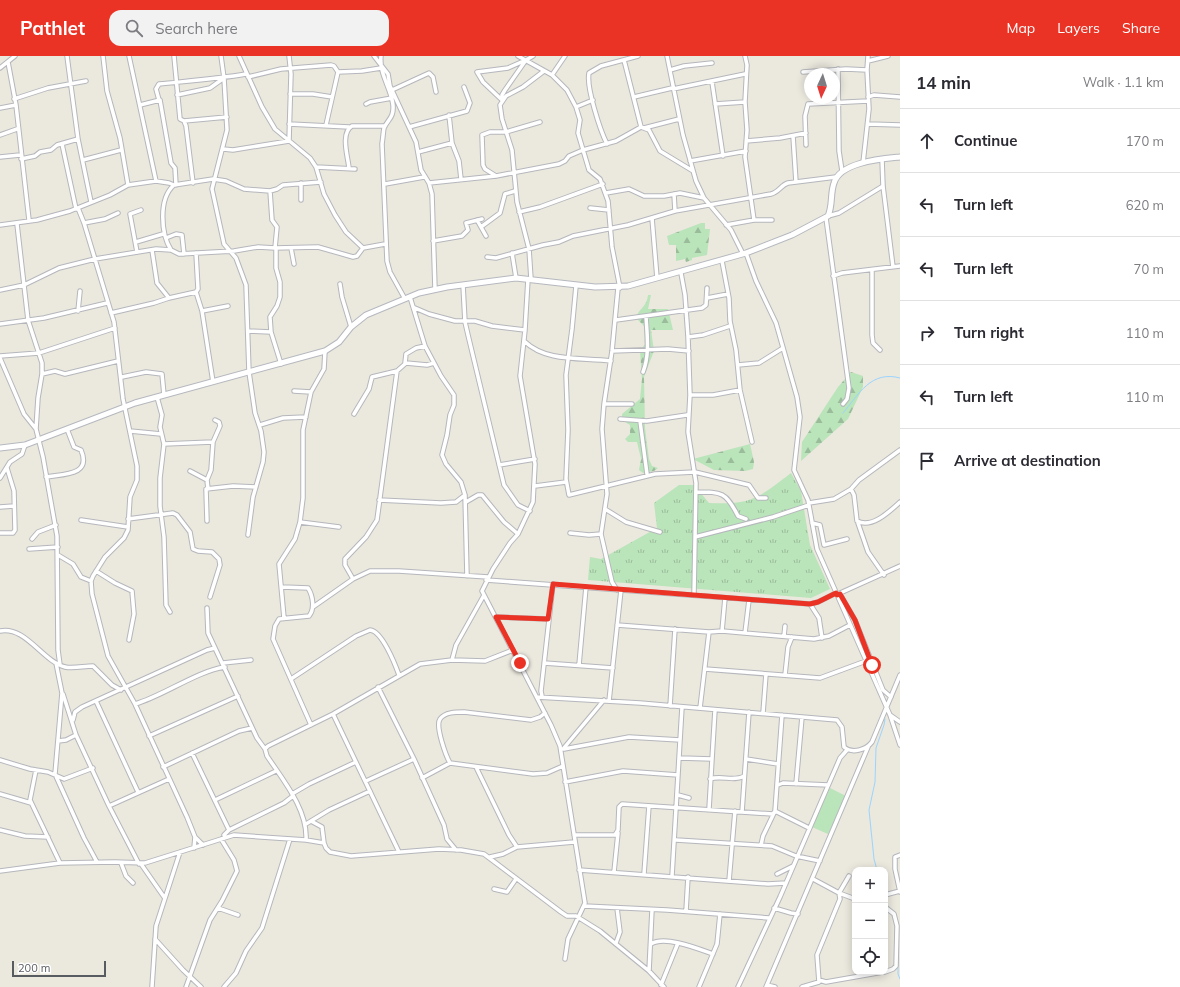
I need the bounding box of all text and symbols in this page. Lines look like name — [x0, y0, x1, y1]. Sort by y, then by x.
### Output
search box — [109, 10, 389, 46]
text: Pathlet — [20, 16, 85, 40]
icon: search — [123, 17, 145, 39]
text: Search here — [155, 19, 238, 38]
text: Map — [1006, 19, 1035, 37]
text: Layers — [1057, 19, 1100, 37]
text: Share — [1122, 19, 1160, 37]
north arrow — [804, 68, 840, 104]
text: 14 min — [916, 72, 971, 93]
text: Walk · 1.1 km — [1083, 74, 1164, 90]
icon: ahead — [916, 130, 938, 152]
text: Continue — [954, 131, 1017, 150]
text: 170 m — [1126, 133, 1164, 149]
icon: left — [916, 194, 938, 216]
text: Turn left — [954, 195, 1013, 214]
text: 620 m — [1126, 197, 1164, 213]
icon: left — [916, 258, 938, 280]
text: Turn left — [954, 259, 1013, 278]
text: 70 m — [1134, 261, 1164, 277]
icon: right — [916, 322, 938, 344]
text: Turn right — [954, 323, 1024, 342]
text: 110 m — [1126, 325, 1164, 341]
icon: left — [916, 386, 938, 408]
text: Turn left — [954, 387, 1013, 406]
text: 110 m — [1126, 389, 1164, 405]
icon: arrive — [916, 450, 938, 472]
text: Arrive at destination — [954, 451, 1101, 470]
route end — [511, 654, 529, 672]
route start — [863, 656, 881, 674]
map controls — [852, 867, 888, 975]
button: + — [852, 867, 888, 903]
button: − — [852, 903, 888, 939]
button: locate — [852, 939, 888, 975]
scale bar — [12, 959, 106, 978]
text: 200 m — [18, 961, 50, 975]

